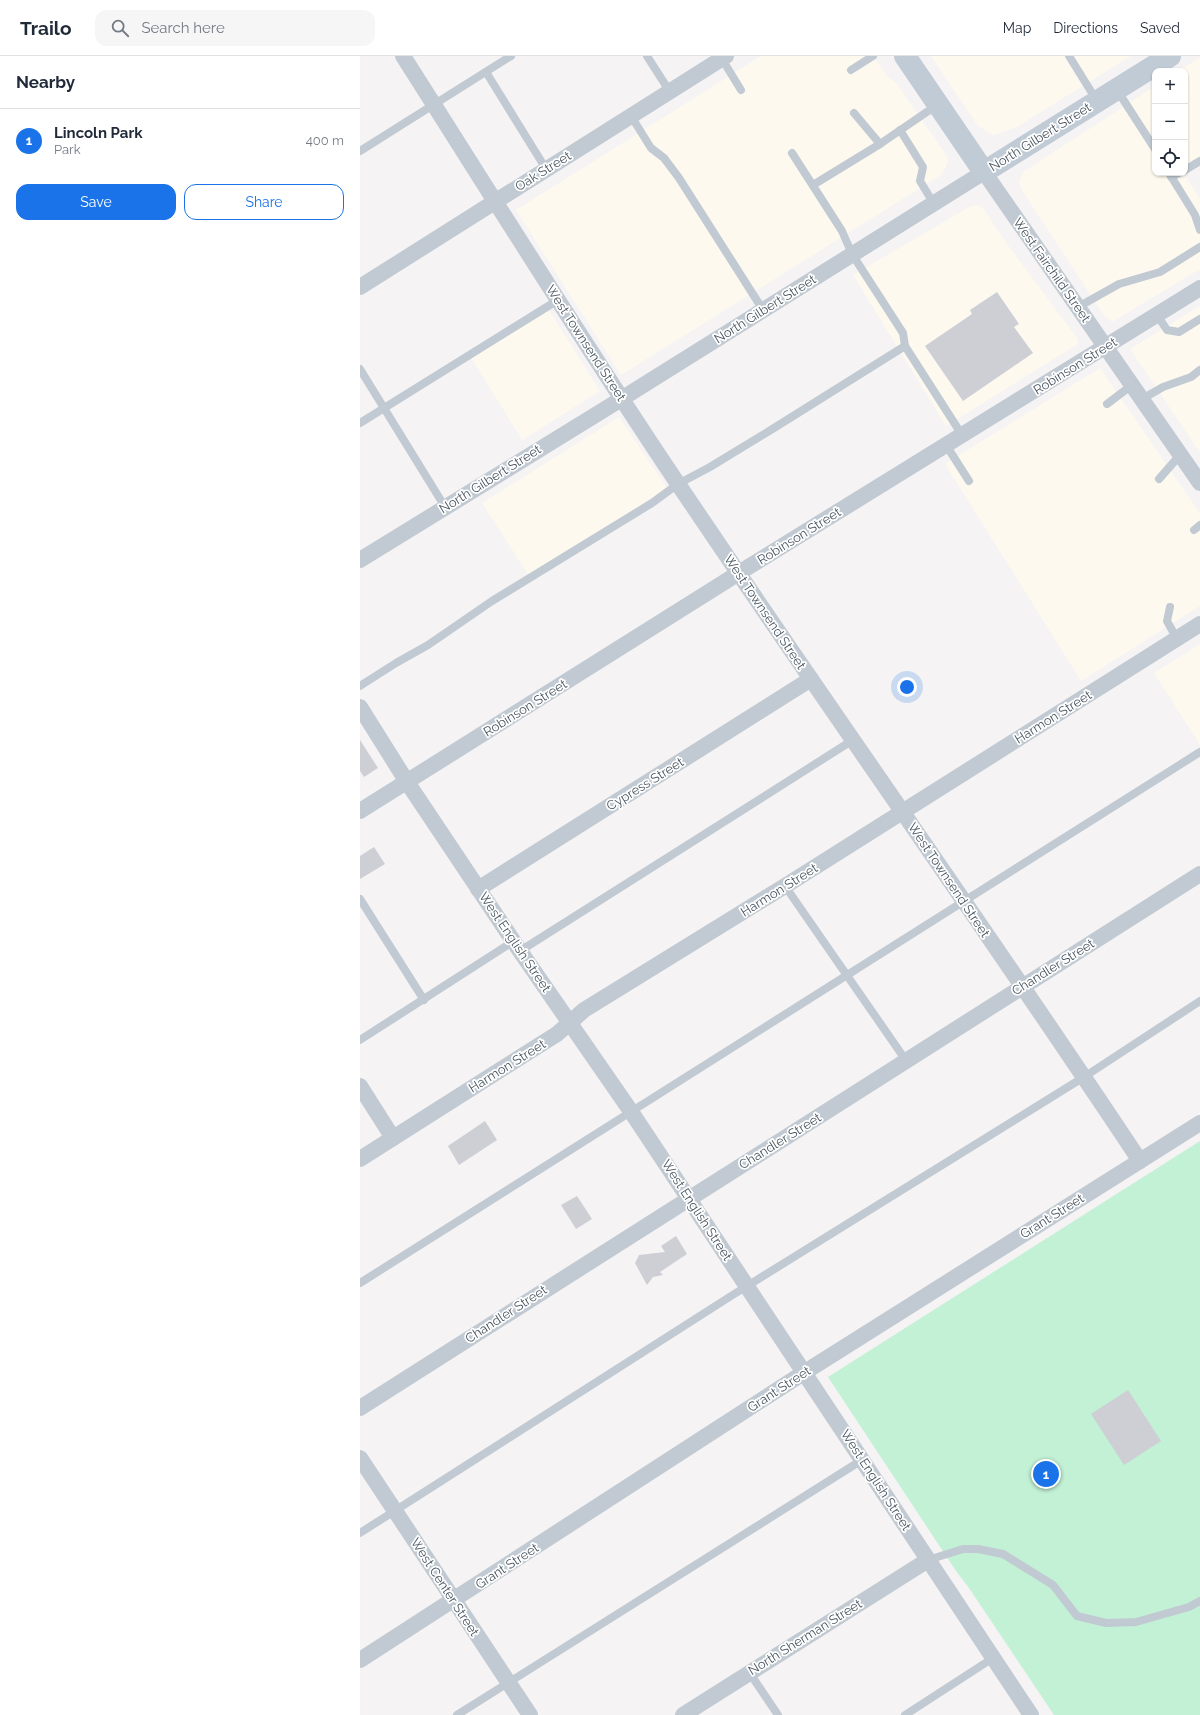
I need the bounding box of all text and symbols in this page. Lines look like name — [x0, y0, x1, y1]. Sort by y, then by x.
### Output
search box — [95, 10, 375, 46]
text: Trailo — [20, 17, 71, 39]
icon: search — [109, 17, 131, 39]
text: Search here — [141, 19, 225, 37]
text: Map — [1003, 20, 1031, 36]
text: Directions — [1053, 20, 1118, 36]
text: Saved — [1140, 20, 1180, 36]
map controls — [1152, 68, 1188, 176]
button: + — [1152, 68, 1188, 104]
text: Nearby — [16, 72, 75, 92]
street label: North Gilbert Street — [986, 99, 1094, 174]
button: − — [1152, 104, 1188, 140]
text: Lincoln Park — [54, 124, 143, 142]
text: 1 — [26, 133, 32, 148]
text: 400 m — [306, 133, 344, 148]
button: locate — [1152, 140, 1188, 176]
text: Park — [54, 142, 81, 157]
street label: Oak Street — [512, 148, 574, 194]
button: Save — [16, 184, 176, 220]
button: Share — [184, 184, 344, 220]
street label: West Fairchild Street — [1010, 215, 1094, 326]
street label: North Gilbert Street — [711, 271, 819, 346]
street label: West Townsend Street — [543, 282, 629, 404]
street label: Robinson Street — [1031, 334, 1120, 398]
street label: North Gilbert Street — [436, 441, 544, 516]
street label: Robinson Street — [755, 504, 844, 568]
street label: West Townsend Street — [721, 552, 809, 673]
street label: Robinson Street — [481, 676, 570, 740]
your location — [897, 677, 917, 697]
street label: Harmon Street — [1012, 687, 1095, 747]
street label: Cypress Street — [604, 754, 687, 814]
street label: West Townsend Street — [905, 820, 993, 941]
street label: Harmon Street — [738, 860, 821, 920]
street label: West English Street — [476, 889, 554, 995]
street label: Chandler Street — [1009, 935, 1097, 998]
street label: Harmon Street — [466, 1036, 549, 1096]
street label: Chandler Street — [736, 1109, 824, 1172]
street label: West English Street — [659, 1157, 736, 1264]
street label: Grant Street — [1017, 1190, 1087, 1241]
street label: Chandler Street — [462, 1282, 550, 1346]
street label: Grant Street — [745, 1363, 814, 1415]
street label: West English Street — [838, 1427, 915, 1534]
pin: 1 — [1033, 1459, 1059, 1489]
street label: West Center Street — [408, 1535, 483, 1639]
street label: Grant Street — [473, 1540, 542, 1592]
street label: North Sherman Street — [745, 1596, 865, 1678]

